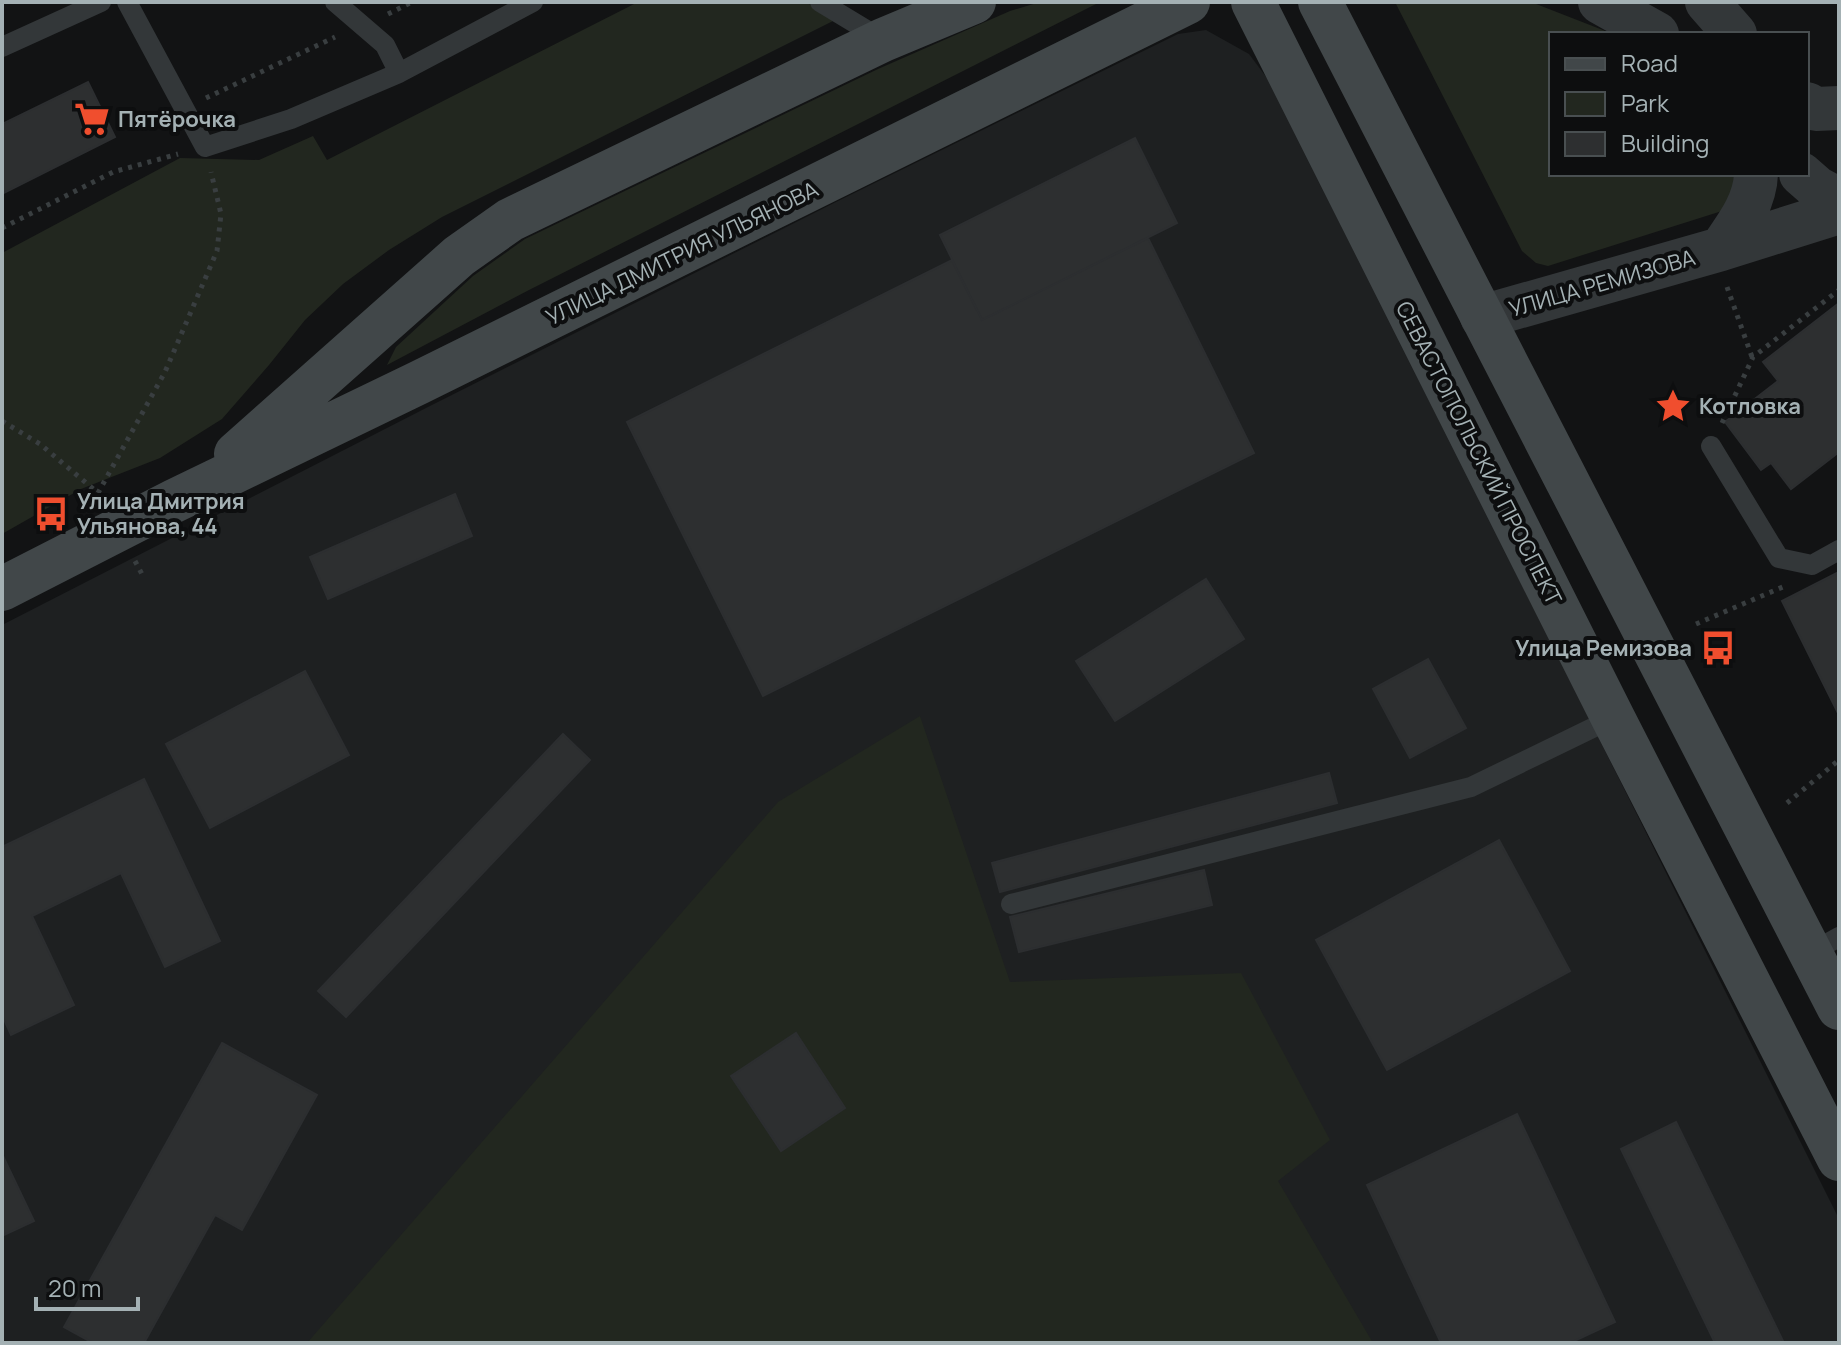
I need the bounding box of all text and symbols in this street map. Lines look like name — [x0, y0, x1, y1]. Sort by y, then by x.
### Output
legend — [1549, 32, 1809, 176]
text: Road — [1621, 46, 1678, 79]
text: Park — [1621, 86, 1670, 119]
supermarket icon: Пятёрочка — [73, 100, 111, 138]
place label: Пятёрочка — [118, 104, 236, 134]
text: Building — [1621, 126, 1709, 159]
street label: УЛИЦА ДМИТРИЯ УЛЬЯНОВА — [541, 174, 823, 332]
street label: УЛИЦА РЕМИЗОВА — [1505, 242, 1699, 324]
street label: СЕВАСТОПОЛЬСКИЙ ПРОСПЕКТ — [1389, 296, 1569, 610]
place icon: Котловка — [1654, 387, 1692, 425]
place label: Котловка — [1699, 391, 1801, 421]
place label: Улица Дмитрия Ульянова, 44 — [77, 486, 245, 541]
bus stop icon: Улица Дмитрия Ульянова, 44 — [32, 495, 70, 533]
bus stop icon: Улица Ремизова — [1699, 629, 1737, 667]
place label: Улица Ремизова — [1515, 633, 1692, 663]
scale bar — [36, 1261, 138, 1311]
text: 20 m — [48, 1271, 101, 1304]

